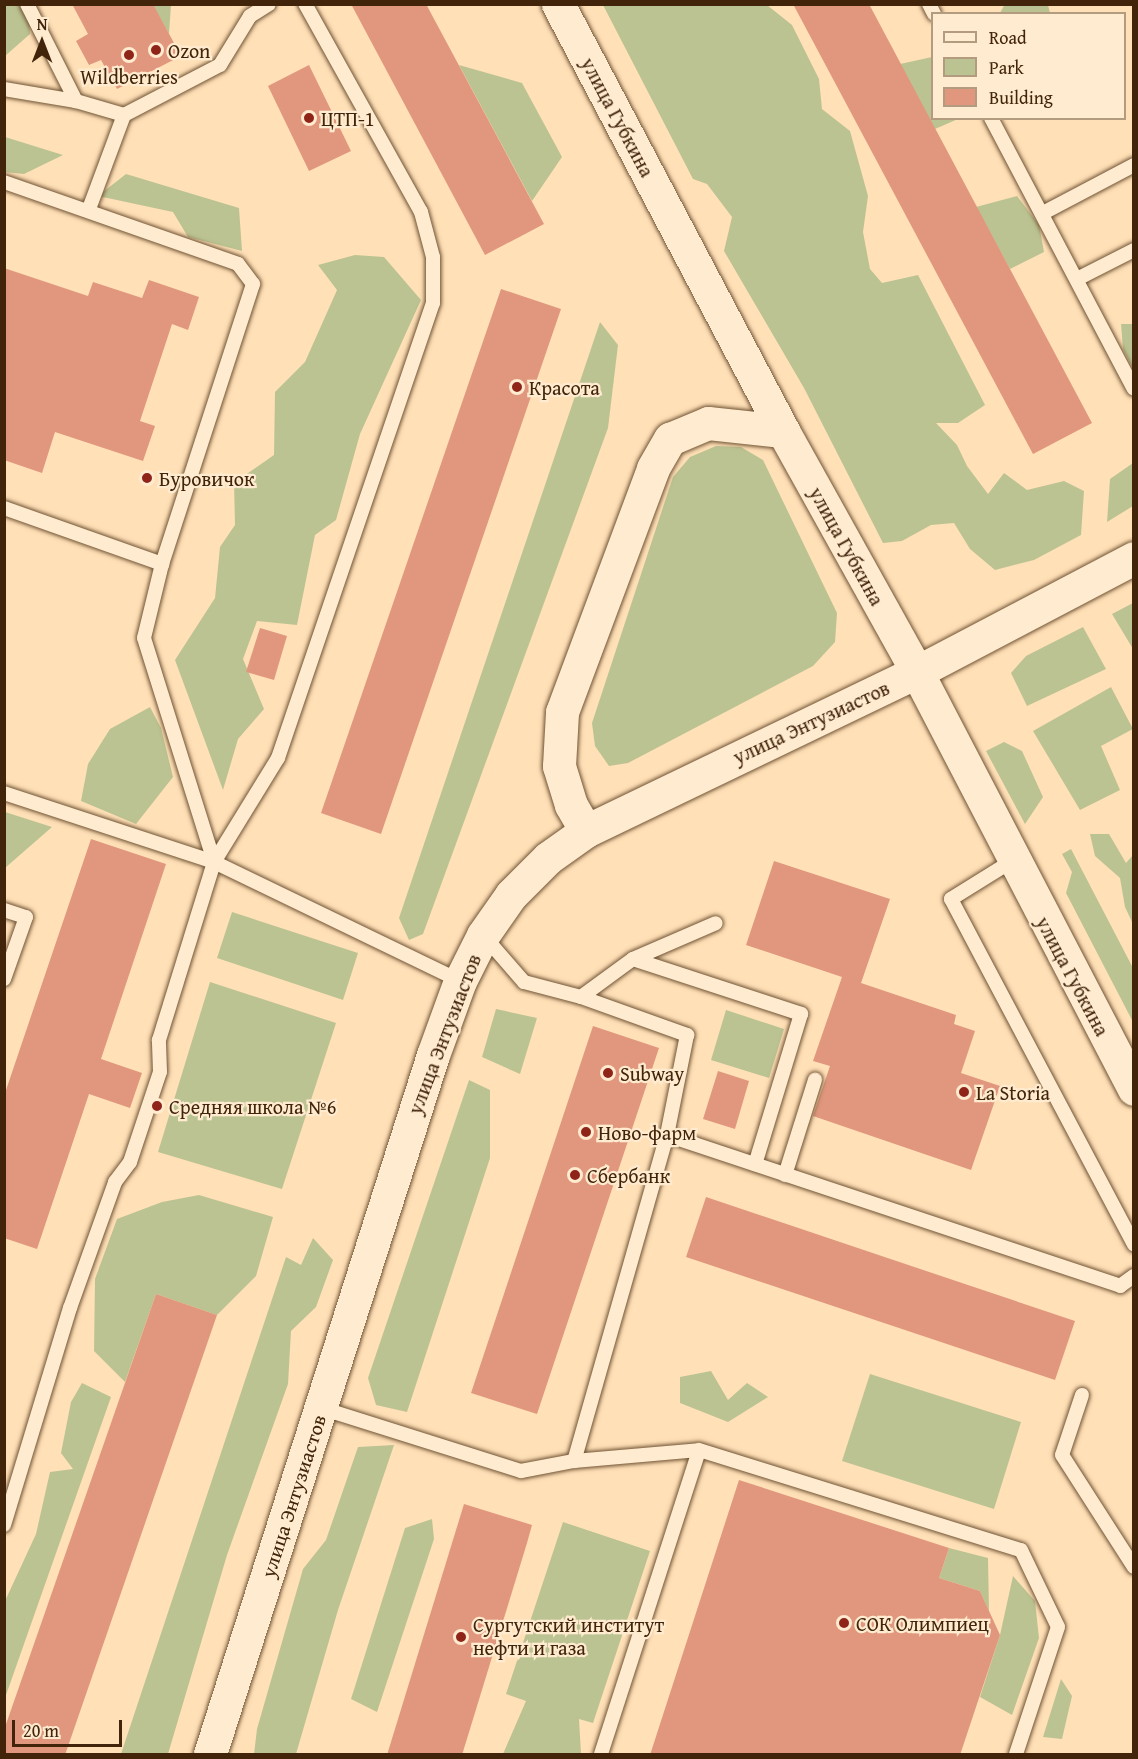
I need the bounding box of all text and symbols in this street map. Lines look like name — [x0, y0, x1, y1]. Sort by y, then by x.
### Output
north arrow — [12, 12, 72, 72]
text: N — [37, 12, 47, 36]
legend — [931, 12, 1126, 120]
text: Road — [989, 24, 1027, 51]
place label: Ozon — [168, 38, 210, 62]
marker: Ozon — [149, 43, 163, 57]
marker: Wildberries — [122, 48, 136, 62]
street label: улица Губкина — [576, 53, 660, 181]
text: Park — [989, 54, 1024, 81]
place label: Wildberries — [80, 64, 178, 88]
text: Building — [989, 84, 1053, 111]
place label: ЦТП-1 — [321, 106, 374, 130]
marker: ЦТП-1 — [302, 111, 316, 125]
place label: Красота — [529, 375, 600, 399]
marker: Красота — [510, 380, 524, 394]
place label: Буровичок — [159, 466, 255, 490]
marker: Буровичок — [140, 471, 154, 485]
street label: улица Губкина — [805, 482, 889, 610]
street label: улица Энтузиастов — [729, 675, 893, 769]
street label: улица Губкина — [1031, 912, 1115, 1040]
street label: улица Энтузиастов — [402, 950, 486, 1118]
place label: Subway — [620, 1061, 684, 1085]
marker: Subway — [601, 1066, 615, 1080]
place label: La Storia — [976, 1080, 1050, 1104]
marker: La Storia — [957, 1085, 971, 1099]
place label: Средняя школа №6 — [169, 1094, 336, 1118]
marker: Средняя школа №6 — [150, 1099, 164, 1113]
place label: Ново-фарм — [598, 1120, 696, 1144]
marker: Ново-фарм — [579, 1125, 593, 1139]
place label: Сбербанк — [587, 1163, 670, 1187]
marker: Сбербанк — [568, 1168, 582, 1182]
street label: улица Энтузиастов — [255, 1412, 331, 1580]
place label: СОК Олимпиец — [856, 1611, 989, 1635]
place label: Сургутский институт нефти и газа — [473, 1613, 664, 1660]
marker: СОК Олимпиец — [837, 1616, 851, 1630]
marker: Сургутский институт нефти и газа — [454, 1630, 468, 1644]
scale bar — [15, 1708, 124, 1746]
text: 20 m — [23, 1717, 59, 1744]

